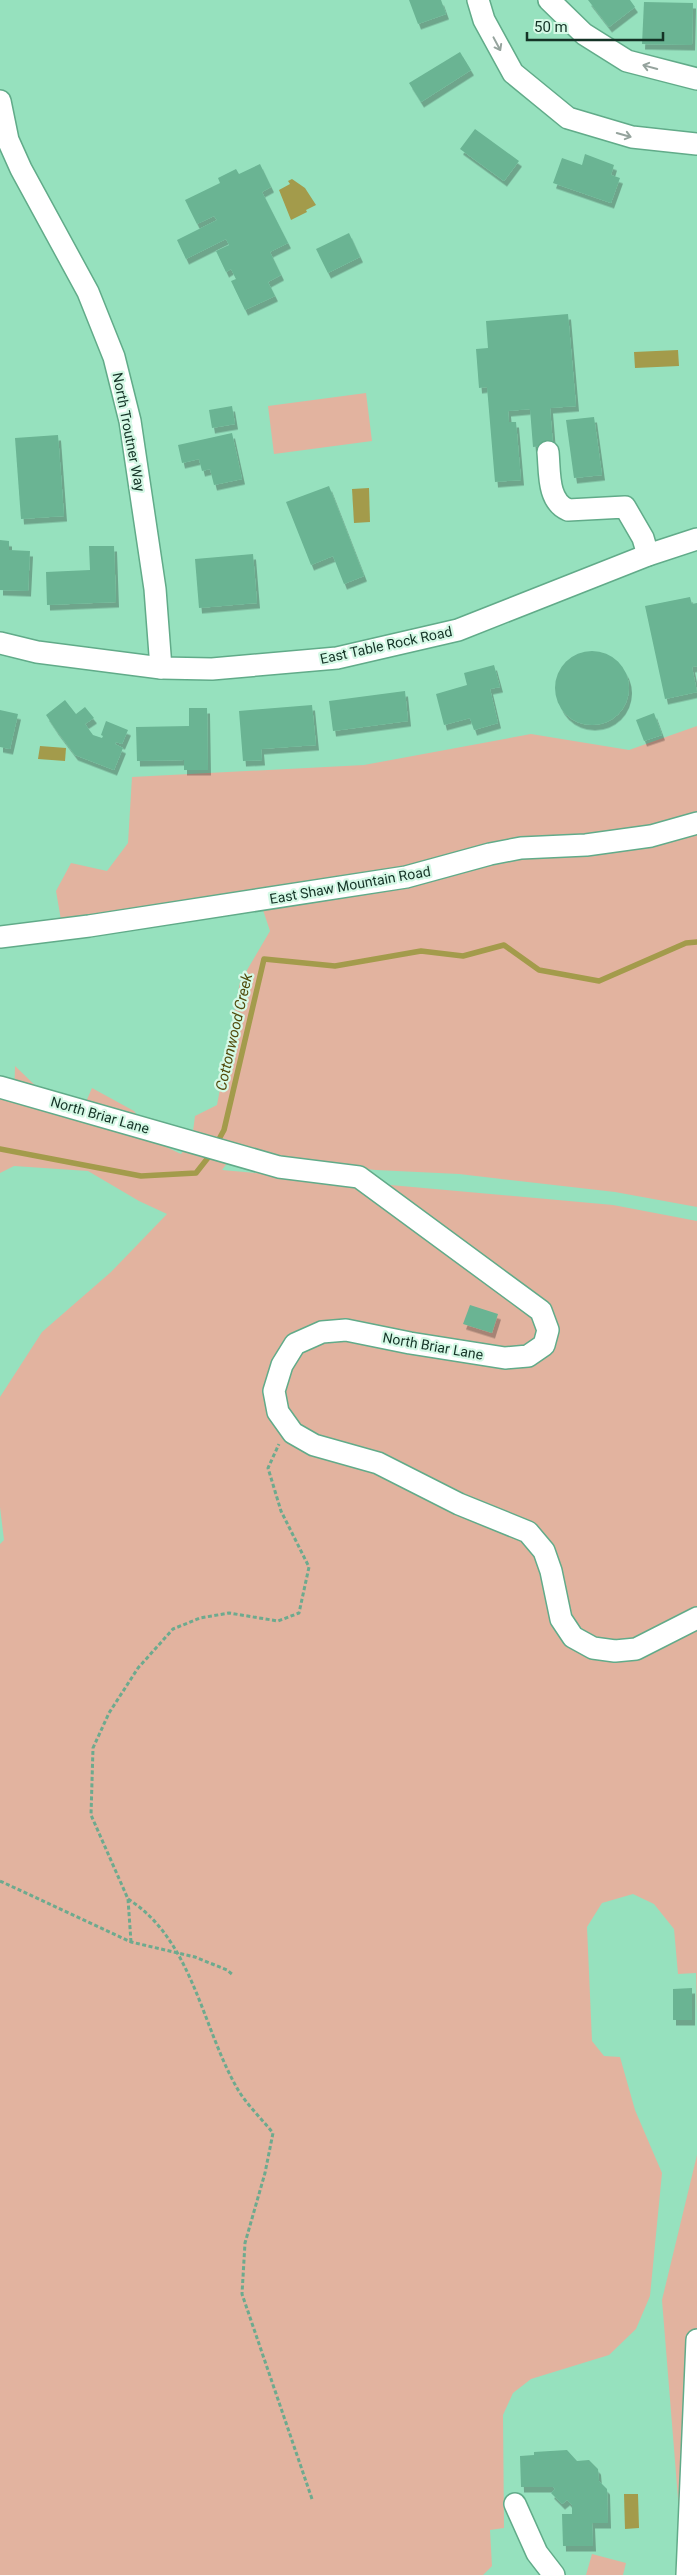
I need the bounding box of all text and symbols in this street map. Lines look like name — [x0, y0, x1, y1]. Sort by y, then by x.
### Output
scale bar — [527, 10, 663, 42]
text: 50 m — [534, 18, 568, 36]
one-way arrow — [493, 37, 503, 51]
one-way arrow — [642, 62, 658, 71]
one-way arrow — [616, 131, 632, 140]
street label: North Troutner Way — [110, 371, 148, 493]
street label: East Table Rock Road — [319, 623, 453, 667]
street label: East Shaw Mountain Road — [268, 863, 432, 907]
water label: Cottonwood Creek — [212, 971, 256, 1092]
street label: North Briar Lane — [49, 1093, 151, 1137]
street label: North Briar Lane — [381, 1329, 485, 1363]

